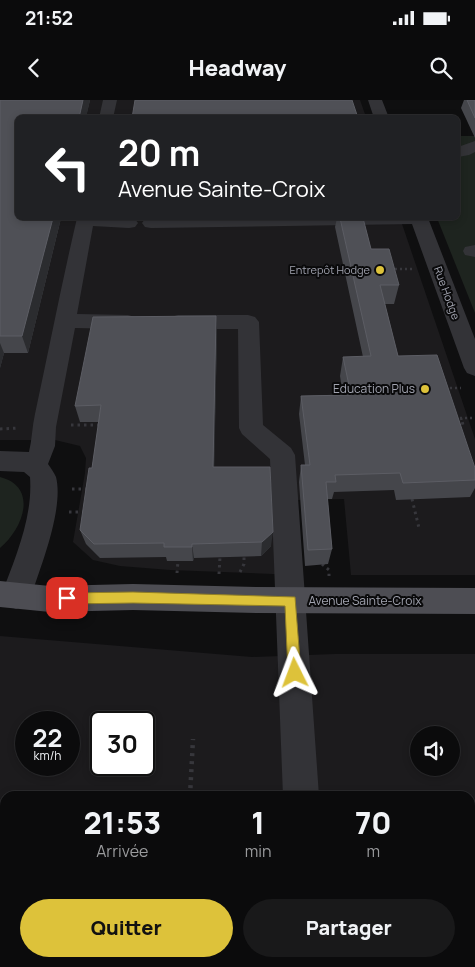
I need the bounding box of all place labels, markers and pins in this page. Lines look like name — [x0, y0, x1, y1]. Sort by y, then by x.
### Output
place label: Entrepôt Hodge — [290, 262, 371, 277]
marker: Entrepôt Hodge — [374, 264, 386, 276]
place label: Education Plus — [333, 380, 415, 397]
marker: Education Plus — [419, 383, 431, 395]
pin — [46, 577, 88, 619]

